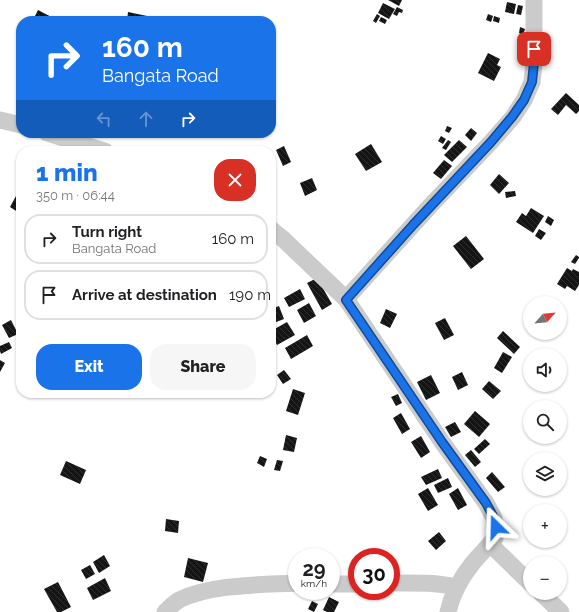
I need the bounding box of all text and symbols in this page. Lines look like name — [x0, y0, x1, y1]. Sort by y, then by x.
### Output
text: 160 m — [102, 31, 183, 64]
icon: right — [36, 32, 88, 84]
pin — [517, 32, 551, 66]
icon: arrive — [523, 38, 545, 60]
text: Bangata Road — [102, 65, 219, 86]
icon: left — [93, 108, 115, 130]
icon: ahead — [135, 108, 157, 130]
icon: right — [177, 108, 199, 130]
text: 1 min — [36, 158, 98, 187]
button: close — [214, 159, 256, 201]
text: 350 m · 06:44 — [36, 188, 115, 203]
text: Turn right — [72, 223, 142, 241]
icon: right — [38, 228, 60, 250]
text: 160 m — [212, 230, 254, 248]
text: Bangata Road — [72, 241, 156, 256]
icon: arrive — [38, 284, 60, 306]
text: Arrive at destination — [72, 286, 217, 304]
text: 190 m — [229, 286, 271, 304]
north arrow — [523, 296, 567, 340]
map controls — [523, 296, 567, 600]
button: Exit — [36, 344, 142, 390]
button: Share — [150, 344, 256, 390]
button: sound — [523, 348, 567, 392]
button: search — [523, 400, 567, 444]
button: layers — [523, 452, 567, 496]
button: + — [523, 504, 567, 548]
position arrow — [475, 506, 517, 548]
speed limit sign: 30 — [348, 548, 400, 600]
button: − — [523, 556, 567, 600]
text: 29 — [302, 557, 326, 581]
text: km/h — [301, 578, 327, 589]

